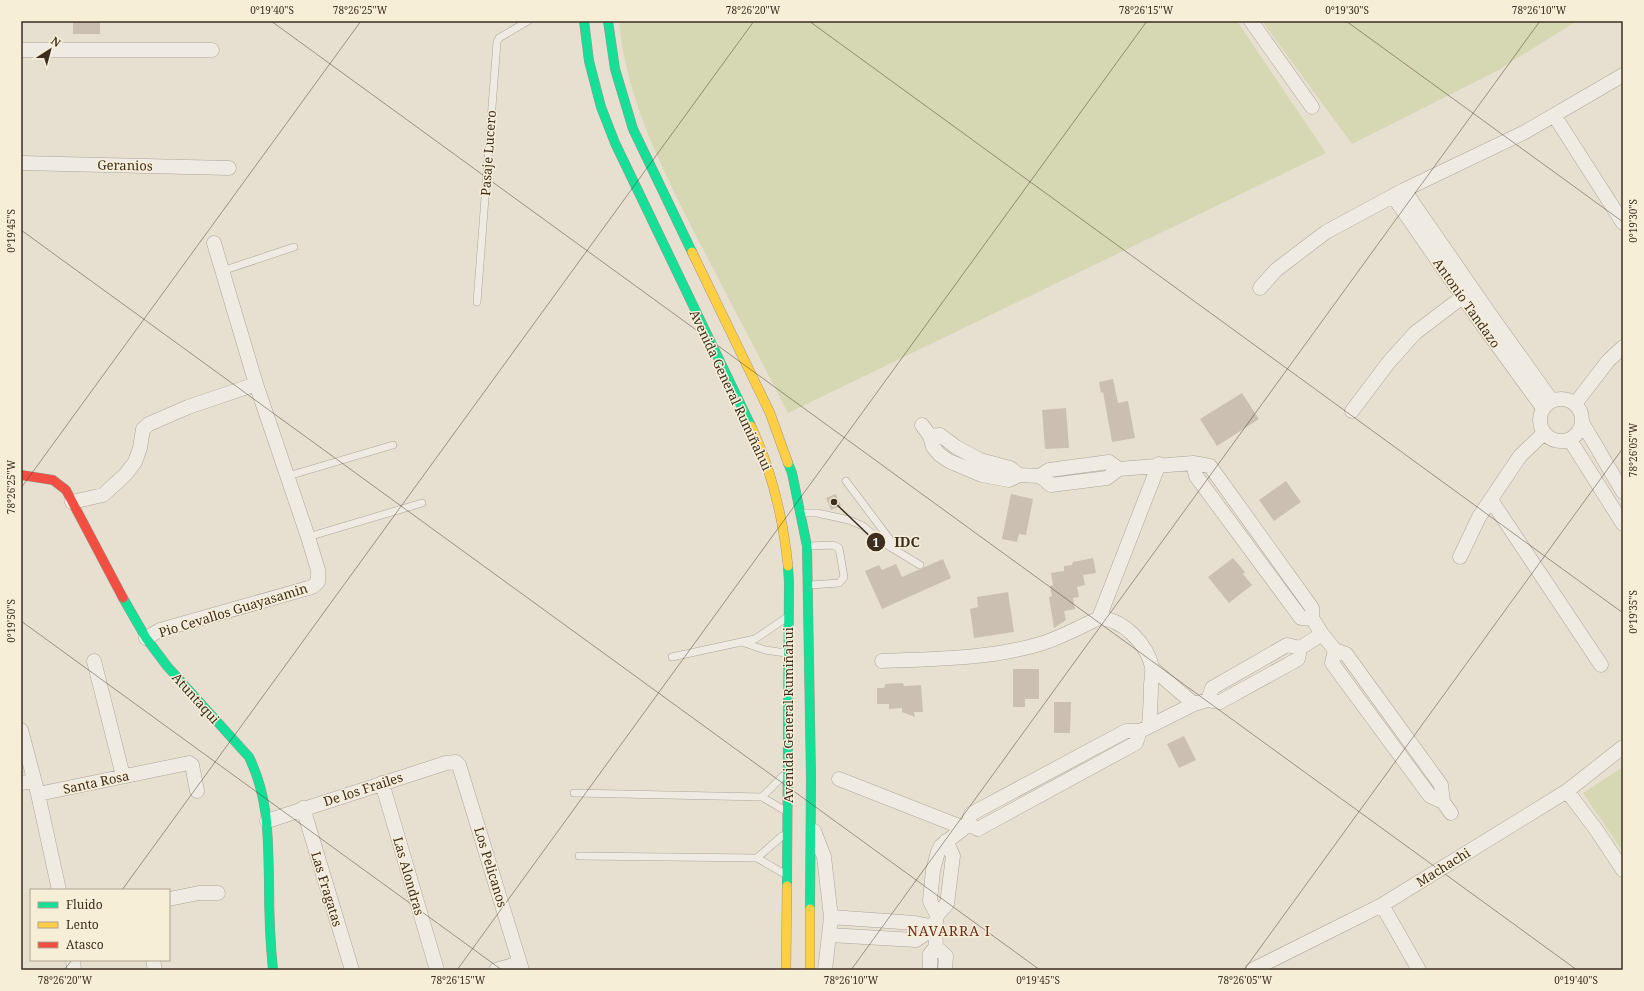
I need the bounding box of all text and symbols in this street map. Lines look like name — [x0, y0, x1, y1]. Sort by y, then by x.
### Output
text: 0°19'40"S — [250, 3, 294, 17]
text: 78°26'25"W — [333, 3, 388, 17]
text: 78°26'20"W — [726, 3, 781, 17]
text: 78°26'15"W — [1119, 3, 1174, 17]
text: 0°19'30"S — [1325, 3, 1369, 17]
text: 78°26'10"W — [1512, 3, 1567, 17]
north arrow — [30, 30, 70, 70]
text: N — [48, 33, 64, 50]
street label: Pasaje Lucero — [476, 110, 500, 196]
street label: Geranios — [97, 156, 153, 174]
text: 0°19'30"S — [1626, 199, 1640, 243]
text: 0°19'45"S — [4, 209, 18, 253]
street label: Antonio Tandazo — [1429, 255, 1505, 351]
street label: Avenida General Rumiñahui — [686, 306, 776, 474]
text: 78°26'05"W — [1626, 422, 1640, 477]
text: 78°26'25"W — [4, 459, 18, 514]
callout: IDC — [866, 529, 928, 555]
text: IDC — [894, 532, 920, 551]
text: 1 — [873, 534, 880, 551]
street label: Pio Cevallos Guayasamin — [156, 579, 310, 641]
text: 0°19'35"S — [1626, 590, 1640, 634]
text: 0°19'50"S — [4, 599, 18, 643]
street label: Avenida General Rumiñahui — [779, 627, 797, 803]
street label: Atuntaqui — [168, 669, 224, 727]
street label: Santa Rosa — [61, 766, 131, 798]
street label: De los Frailes — [321, 768, 405, 810]
street label: Los Pelicanos — [470, 825, 512, 910]
street label: Las Alondras — [389, 835, 429, 917]
street label: Machachi — [1413, 843, 1473, 891]
street label: Las Fragatas — [307, 849, 347, 929]
legend — [30, 889, 170, 961]
text: Fluido — [66, 896, 103, 913]
text: Lento — [66, 916, 99, 933]
district label: NAVARRA I — [907, 921, 991, 940]
text: Atasco — [66, 936, 104, 953]
text: 78°26'20"W — [38, 973, 93, 987]
text: 78°26'15"W — [431, 973, 486, 987]
text: 78°26'10"W — [824, 973, 879, 987]
text: 0°19'45"S — [1016, 973, 1060, 987]
text: 78°26'05"W — [1218, 973, 1273, 987]
text: 0°19'40"S — [1554, 973, 1598, 987]

